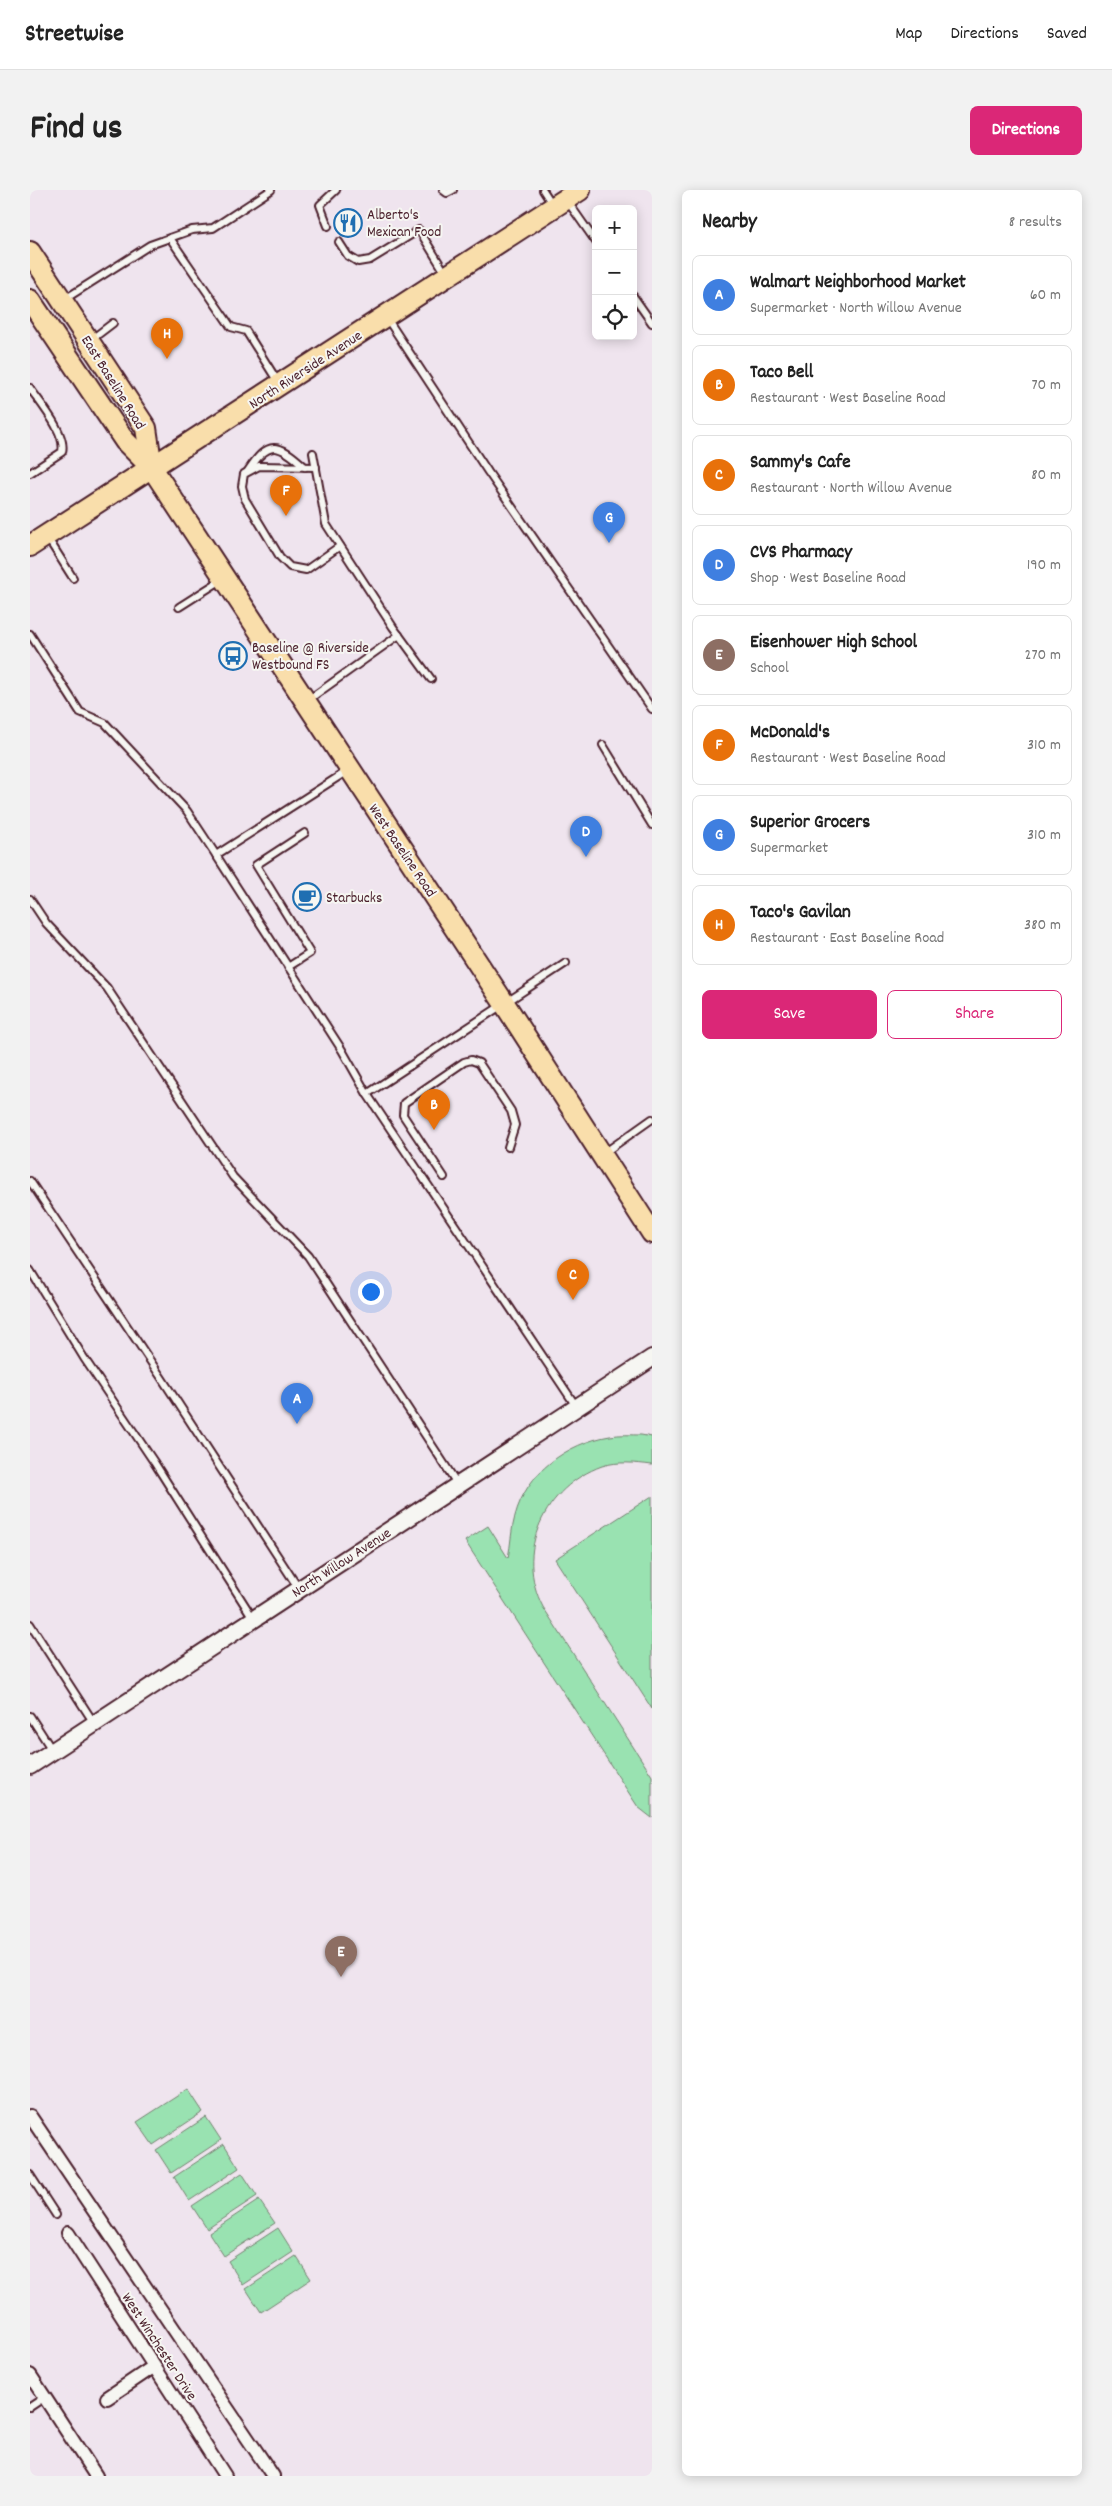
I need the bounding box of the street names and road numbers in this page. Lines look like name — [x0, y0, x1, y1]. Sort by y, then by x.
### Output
street label: North Riverside Avenue — [245, 326, 367, 416]
street label: East Baseline Road — [74, 332, 150, 434]
street label: West Baseline Road — [362, 800, 441, 902]
street label: North Willow Avenue — [288, 1523, 397, 1604]
street label: West Winchester Drive — [115, 2289, 202, 2406]

